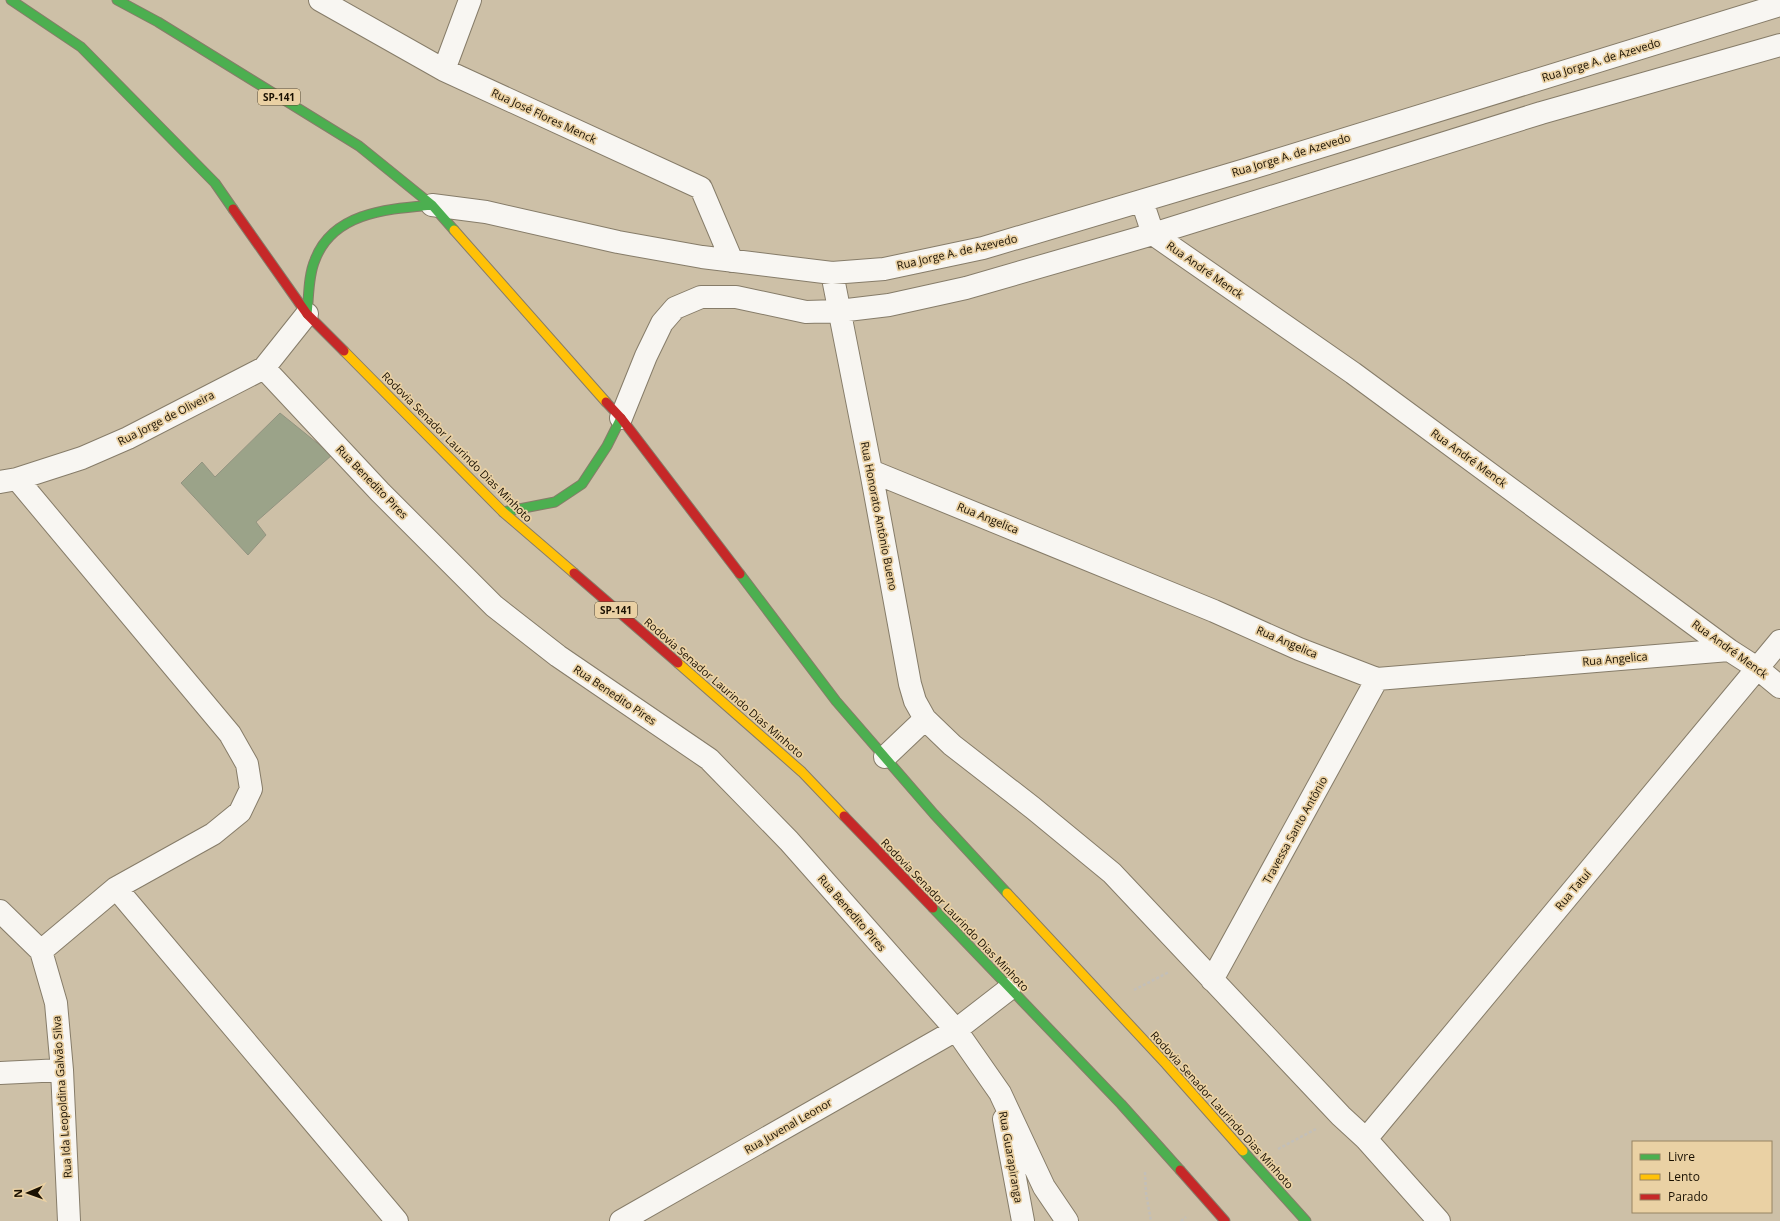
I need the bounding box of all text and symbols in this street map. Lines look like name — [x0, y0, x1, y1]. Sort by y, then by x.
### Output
street label: Rua Jorge A. de Azevedo — [1540, 34, 1662, 85]
street label: Rua José Flores Menck — [489, 85, 599, 147]
road number: SP-141 — [258, 89, 300, 105]
street label: Rua Jorge A. de Azevedo — [1230, 129, 1352, 180]
street label: Rua Jorge A. de Azevedo — [895, 230, 1019, 273]
street label: Rua André Menck — [1164, 238, 1247, 302]
street label: Rodovia Senador Laurindo Dias Minhoto — [379, 368, 536, 525]
street label: Rua Jorge de Oliveira — [115, 387, 217, 448]
street label: Rua André Menck — [1428, 425, 1510, 490]
street label: Rua Honorato Antônio Bueno — [858, 440, 901, 592]
street label: Rua Benedito Pires — [333, 442, 411, 522]
street label: Rua Angelica — [955, 498, 1021, 537]
road number: SP-141 — [595, 602, 637, 618]
street label: Rodovia Senador Laurindo Dias Minhoto — [641, 614, 808, 761]
street label: Rua André Menck — [1689, 616, 1771, 681]
street label: Rua Angelica — [1254, 622, 1320, 661]
street label: Rua Angelica — [1582, 648, 1648, 669]
street label: Rua Benedito Pires — [571, 661, 660, 728]
street label: Travessa Santo Antônio — [1259, 773, 1331, 886]
street label: Rodovia Senador Laurindo Dias Minhoto — [878, 835, 1033, 995]
street label: Rua Tatuí — [1551, 866, 1594, 913]
street label: Rua Benedito Pires — [815, 871, 890, 954]
street label: Rua Ida Leopoldina Galvão Silva — [48, 1016, 75, 1179]
street label: Rodovia Senador Laurindo Dias Minhoto — [1148, 1028, 1297, 1192]
street label: Rua Juvenal Leonor — [741, 1094, 835, 1157]
street label: Rua Guarapiranga — [996, 1110, 1027, 1204]
legend — [1632, 1141, 1772, 1213]
text: Livre — [1668, 1148, 1695, 1165]
text: Lento — [1668, 1168, 1700, 1185]
north arrow — [8, 1173, 48, 1213]
text: Parado — [1668, 1188, 1708, 1205]
text: N — [10, 1189, 25, 1198]

